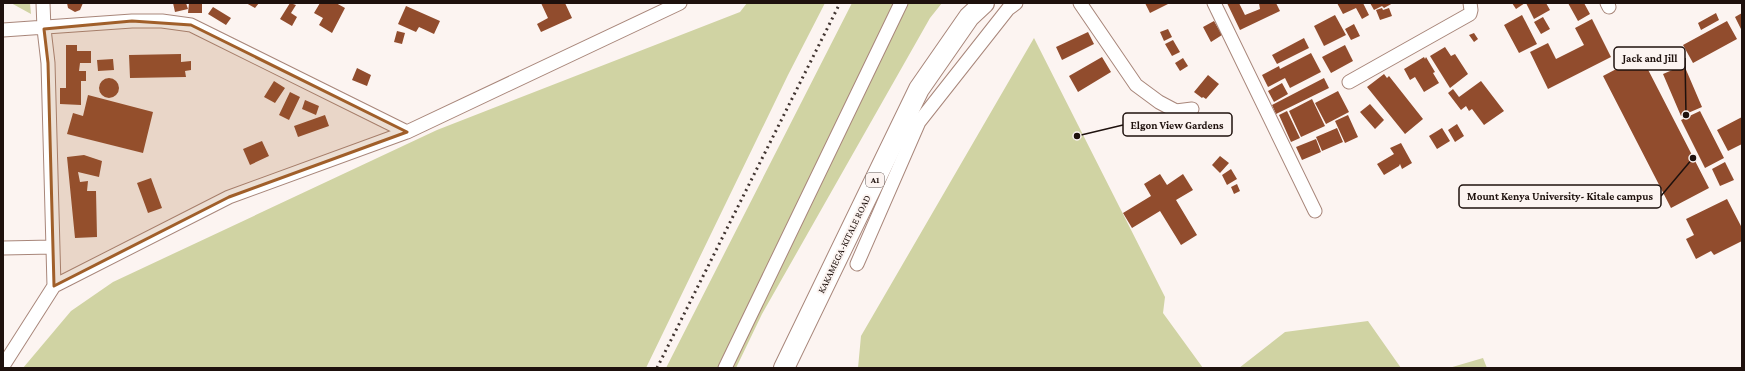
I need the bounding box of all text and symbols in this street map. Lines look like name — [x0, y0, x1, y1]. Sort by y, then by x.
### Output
callout: Jack and Jill — [1614, 47, 1685, 70]
text: Jack and Jill — [1621, 52, 1678, 64]
callout: Elgon View Gardens — [1123, 113, 1232, 136]
text: Elgon View Gardens — [1130, 119, 1224, 131]
road number: A1 — [866, 173, 884, 187]
callout: Mount Kenya University- Kitale campus — [1459, 185, 1661, 208]
text: Mount Kenya University- Kitale campus — [1467, 190, 1653, 202]
street label: KAKAMEGA-KITALE ROAD — [815, 193, 873, 295]

